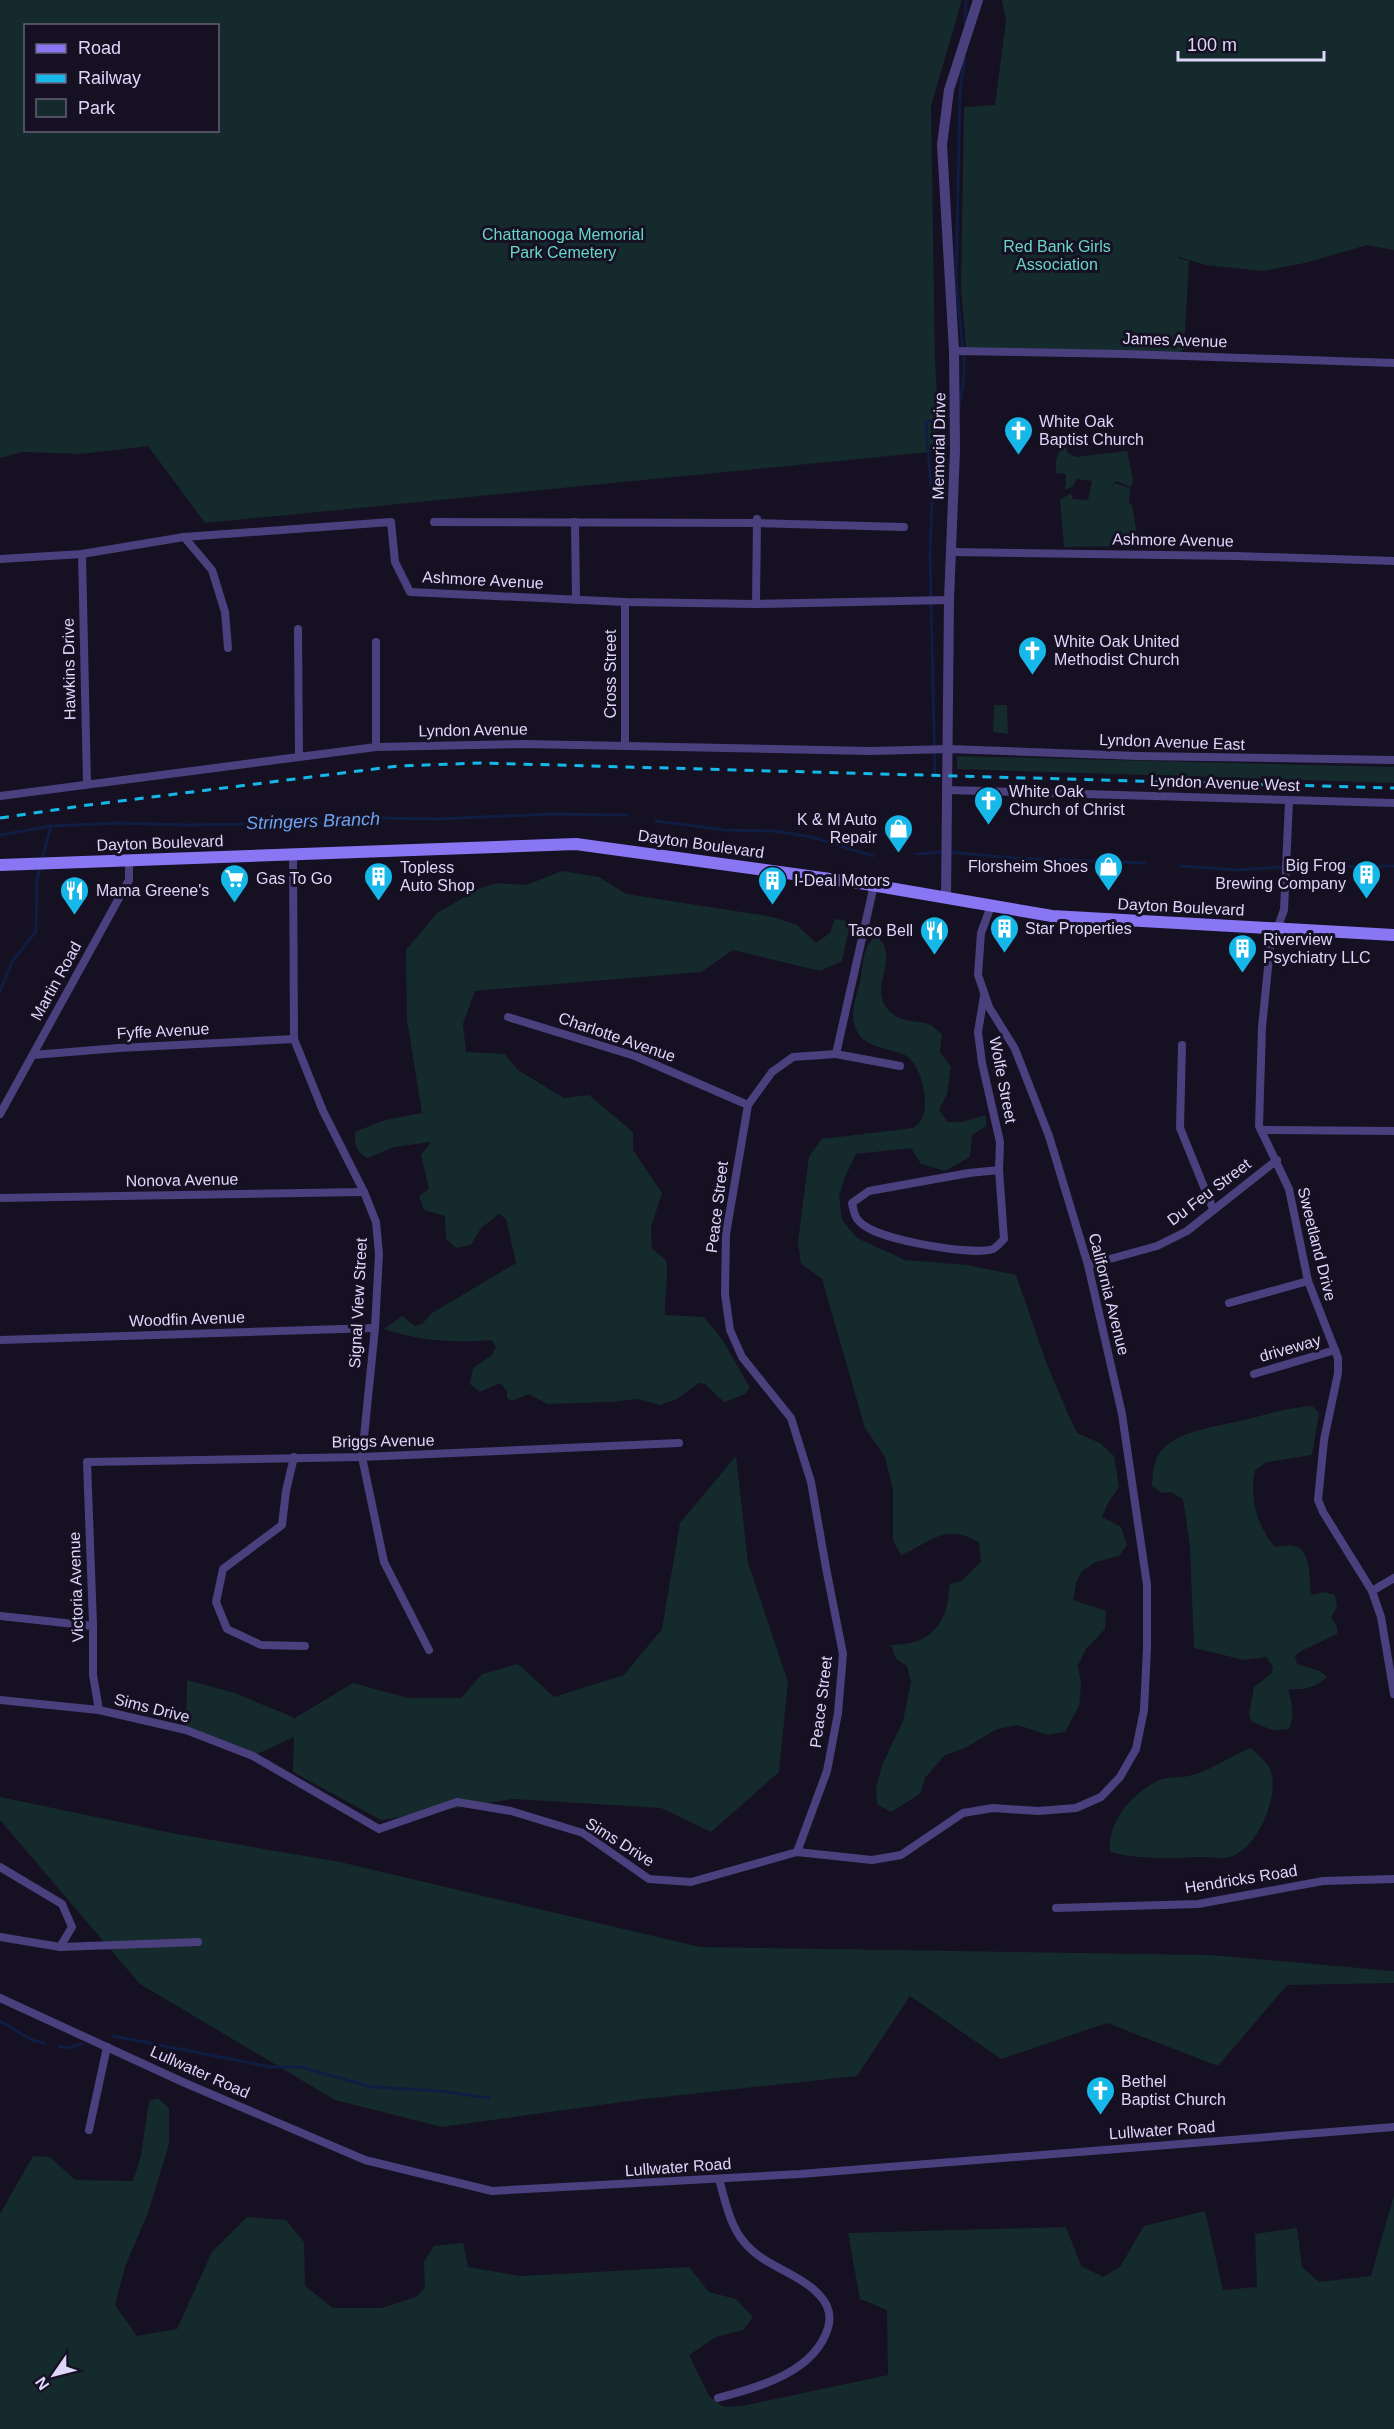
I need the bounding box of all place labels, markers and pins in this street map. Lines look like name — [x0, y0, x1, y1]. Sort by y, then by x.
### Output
place label: White Oak Baptist Church — [1039, 413, 1144, 448]
church icon: White Oak Baptist Church — [1002, 414, 1034, 456]
place label: White Oak United Methodist Church — [1054, 633, 1179, 668]
church icon: White Oak United Methodist Church — [1017, 634, 1049, 676]
place label: White Oak Church of Christ — [1009, 783, 1125, 818]
church icon: White Oak Church of Christ — [972, 784, 1004, 826]
place label: K & M Auto Repair — [797, 811, 878, 846]
shop icon: K & M Auto Repair — [882, 812, 914, 854]
shop icon: Florsheim Shoes — [1093, 850, 1125, 892]
place label: Big Frog Brewing Company — [1215, 857, 1346, 892]
place label: Florsheim Shoes — [968, 858, 1088, 875]
building icon: Big Frog Brewing Company — [1351, 858, 1383, 900]
place label: Topless Auto Shop — [400, 859, 475, 894]
building icon: Topless Auto Shop — [363, 860, 395, 902]
supermarket icon: Gas To Go — [219, 862, 251, 904]
building icon: I-Deal Motors — [757, 864, 789, 906]
place label: Gas To Go — [256, 870, 332, 887]
place label: I-Deal Motors — [794, 872, 890, 889]
restaurant icon: Mama Greene's — [59, 874, 91, 916]
place label: Mama Greene's — [96, 882, 209, 899]
building icon: Star Properties — [988, 912, 1020, 954]
restaurant icon: Taco Bell — [918, 914, 950, 956]
place label: Star Properties — [1025, 920, 1132, 937]
place label: Taco Bell — [848, 922, 913, 939]
place label: Riverview Psychiatry LLC — [1263, 931, 1371, 966]
building icon: Riverview Psychiatry LLC — [1226, 932, 1258, 974]
place label: Bethel Baptist Church — [1121, 2073, 1226, 2108]
church icon: Bethel Baptist Church — [1084, 2074, 1116, 2116]

